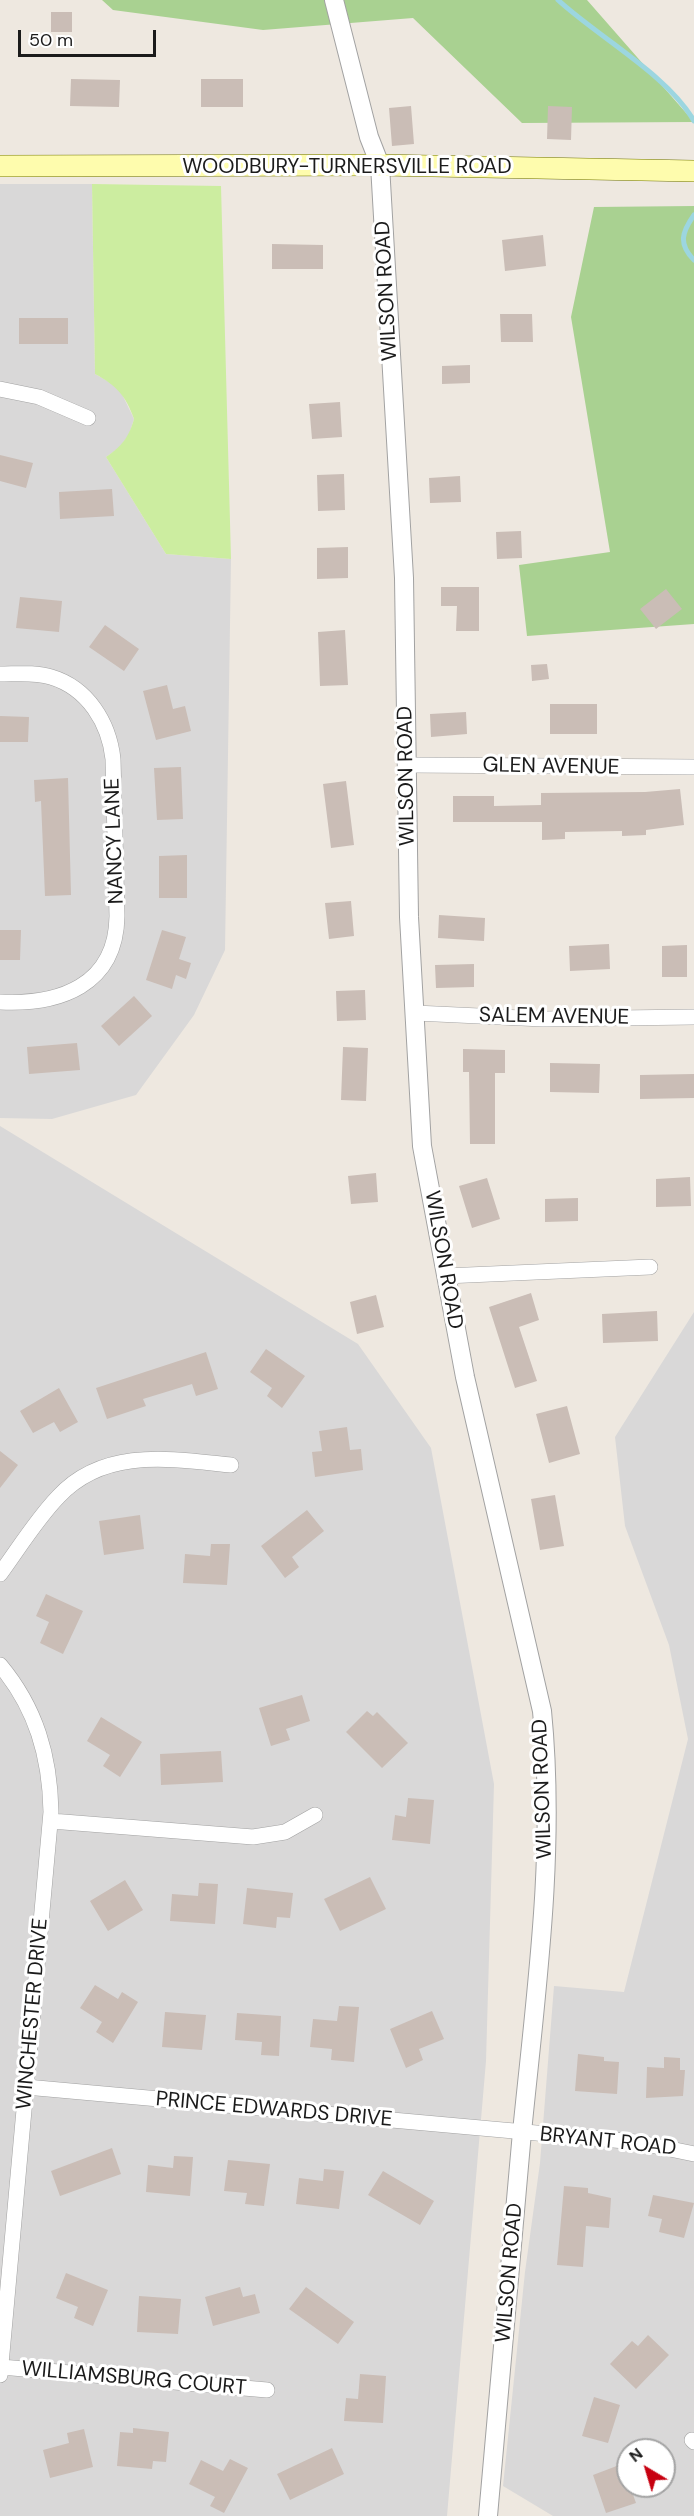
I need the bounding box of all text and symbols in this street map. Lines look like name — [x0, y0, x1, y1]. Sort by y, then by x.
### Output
scale bar — [21, 18, 159, 56]
text: 50 m — [29, 28, 73, 52]
street label: WOODBURY-TURNERSVILLE ROAD — [182, 154, 512, 180]
street label: WILSON ROAD — [371, 220, 403, 362]
street label: WILSON ROAD — [393, 706, 421, 846]
street label: GLEN AVENUE — [482, 753, 620, 781]
street label: NANCY LANE — [100, 777, 130, 905]
street label: SALEM AVENUE — [479, 1003, 629, 1031]
street label: WILSON ROAD — [418, 1189, 468, 1331]
street label: WILSON ROAD — [528, 1718, 558, 1860]
street label: WINCHESTER DRIVE — [12, 1917, 54, 2111]
street label: PRINCE EDWARDS DRIVE — [155, 2087, 393, 2133]
street label: BRYANT ROAD — [539, 2122, 677, 2162]
street label: WILSON ROAD — [491, 2202, 529, 2344]
street label: WILLIAMSBURG COURT — [20, 2357, 248, 2401]
north arrow — [616, 2438, 676, 2498]
text: N — [625, 2443, 647, 2467]

